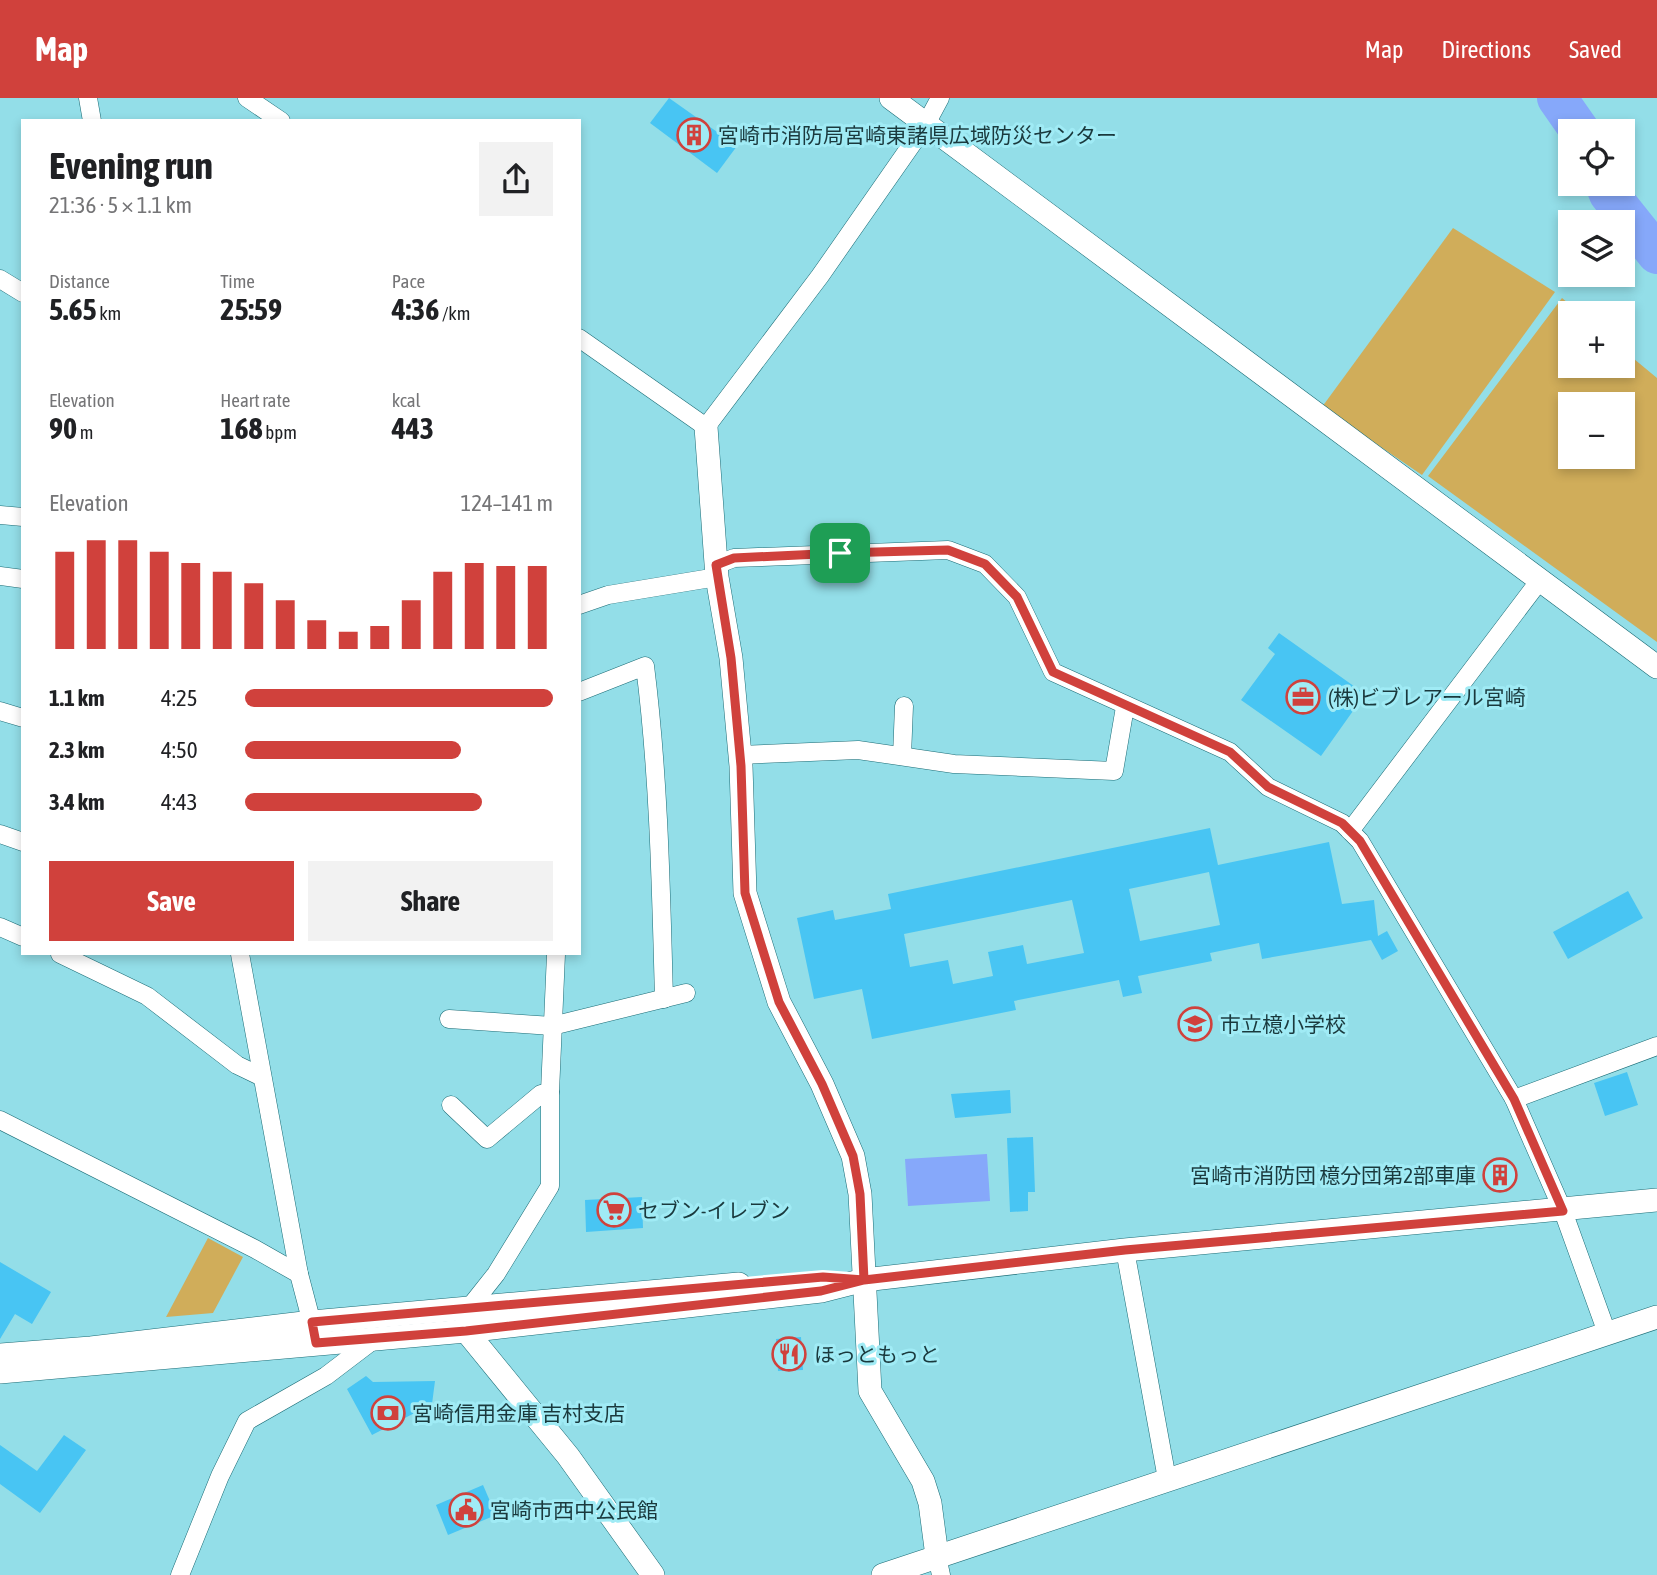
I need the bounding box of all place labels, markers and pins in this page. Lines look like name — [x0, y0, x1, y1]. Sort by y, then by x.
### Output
building icon: 宮崎市消防局宮崎東諸県広域防災センター — [675, 116, 713, 154]
place label: 宮崎市消防局宮崎東諸県広域防災センター — [718, 123, 1117, 147]
pin — [810, 523, 870, 583]
office icon: (株)ビブレアール宮崎 — [1284, 678, 1322, 716]
place label: (株)ビブレアール宮崎 — [1328, 685, 1526, 709]
school or university icon: 市立檍小学校 — [1176, 1005, 1214, 1043]
place label: 市立檍小学校 — [1220, 1012, 1346, 1036]
building icon: 宮崎市消防団 檍分団第2部車庫 — [1481, 1156, 1519, 1194]
place label: 宮崎市消防団 檍分団第2部車庫 — [1190, 1163, 1476, 1187]
supermarket icon: セブン-イレブン — [595, 1191, 633, 1229]
place label: セブン-イレブン — [638, 1198, 790, 1222]
restaurant icon: ほっともっと — [770, 1335, 808, 1373]
place label: ほっともっと — [814, 1342, 940, 1366]
bank icon: 宮崎信用金庫 吉村支店 — [369, 1394, 407, 1432]
place label: 宮崎信用金庫 吉村支店 — [412, 1401, 625, 1425]
public building icon: 宮崎市西中公民館 — [447, 1491, 485, 1529]
place label: 宮崎市西中公民館 — [490, 1498, 658, 1522]

